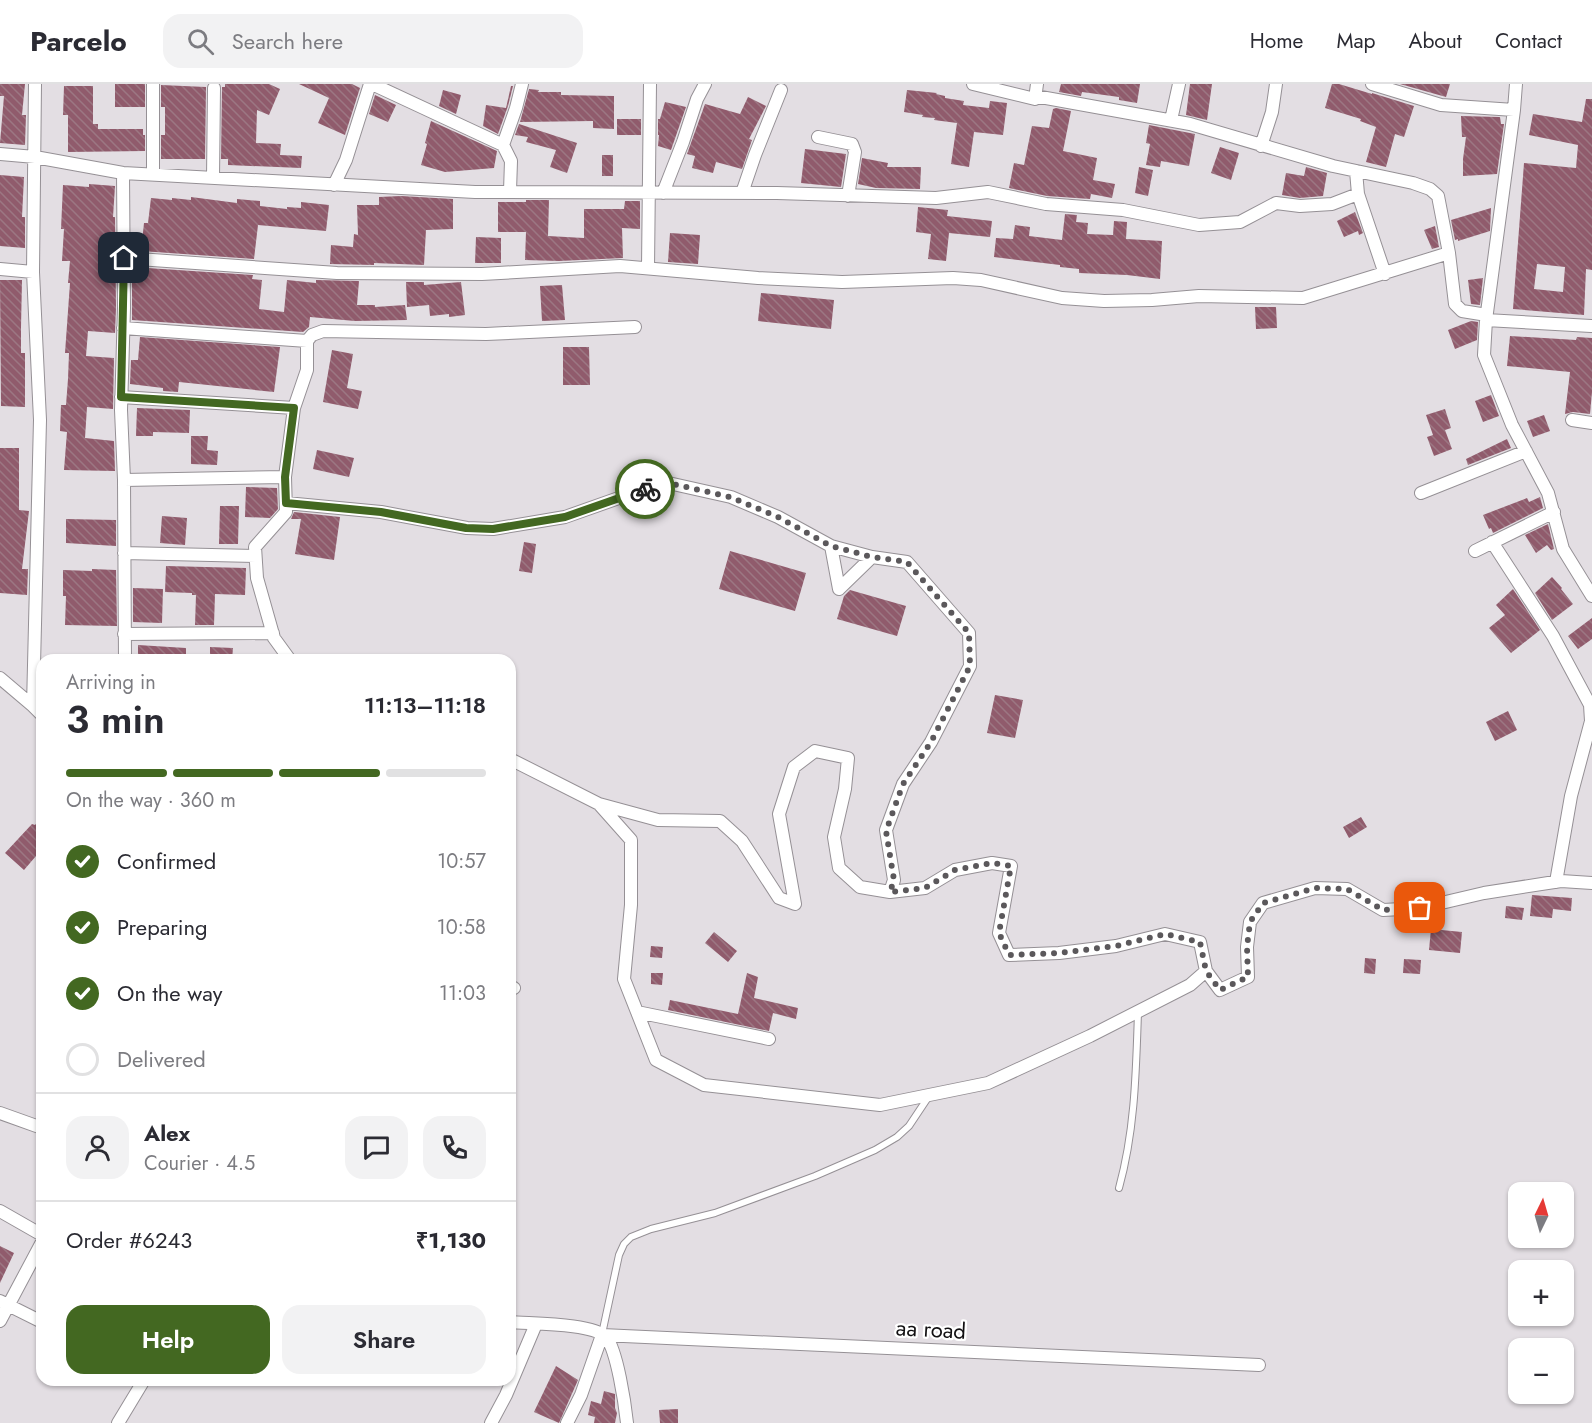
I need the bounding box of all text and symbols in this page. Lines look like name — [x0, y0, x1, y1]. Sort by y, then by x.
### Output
search box — [163, 14, 583, 68]
text: Parcelo — [30, 21, 127, 62]
icon: search — [184, 25, 217, 58]
text: Search here — [232, 25, 343, 57]
text: Home — [1250, 26, 1303, 56]
text: Map — [1336, 26, 1376, 56]
text: About — [1409, 26, 1462, 56]
text: Contact — [1495, 26, 1562, 56]
pin — [98, 232, 149, 283]
icon: home — [107, 241, 140, 274]
courier — [615, 459, 675, 519]
icon: bike — [629, 473, 662, 506]
text: Arriving in — [66, 668, 156, 697]
text: 11:13–11:18 — [364, 689, 486, 721]
text: 3 min — [66, 691, 165, 748]
text: On the way · 360 m — [66, 786, 236, 815]
icon: check — [66, 845, 99, 878]
text: Confirmed — [117, 845, 216, 877]
text: 10:57 — [437, 847, 486, 876]
pin — [1394, 882, 1445, 933]
icon: bag — [1403, 891, 1436, 924]
icon: check — [66, 911, 99, 944]
text: Preparing — [117, 911, 208, 943]
text: 10:58 — [437, 913, 486, 942]
icon: check — [66, 977, 99, 1010]
text: On the way — [117, 977, 222, 1009]
text: 11:03 — [439, 979, 486, 1008]
text: Delivered — [117, 1043, 206, 1075]
button: person — [66, 1116, 129, 1179]
button: chat — [345, 1116, 408, 1179]
button: phone — [423, 1116, 486, 1179]
text: Alex — [144, 1117, 190, 1149]
text: Courier · 4.5 — [144, 1149, 255, 1178]
north arrow — [1508, 1182, 1574, 1248]
map controls — [1508, 1182, 1574, 1404]
text: Order #6243 — [66, 1224, 192, 1256]
text: ₹1,130 — [416, 1224, 486, 1256]
button: + — [1508, 1260, 1574, 1326]
button: Help — [66, 1305, 270, 1374]
button: Share — [282, 1305, 486, 1374]
street label: aa road — [895, 1311, 967, 1347]
button: − — [1508, 1338, 1574, 1404]

